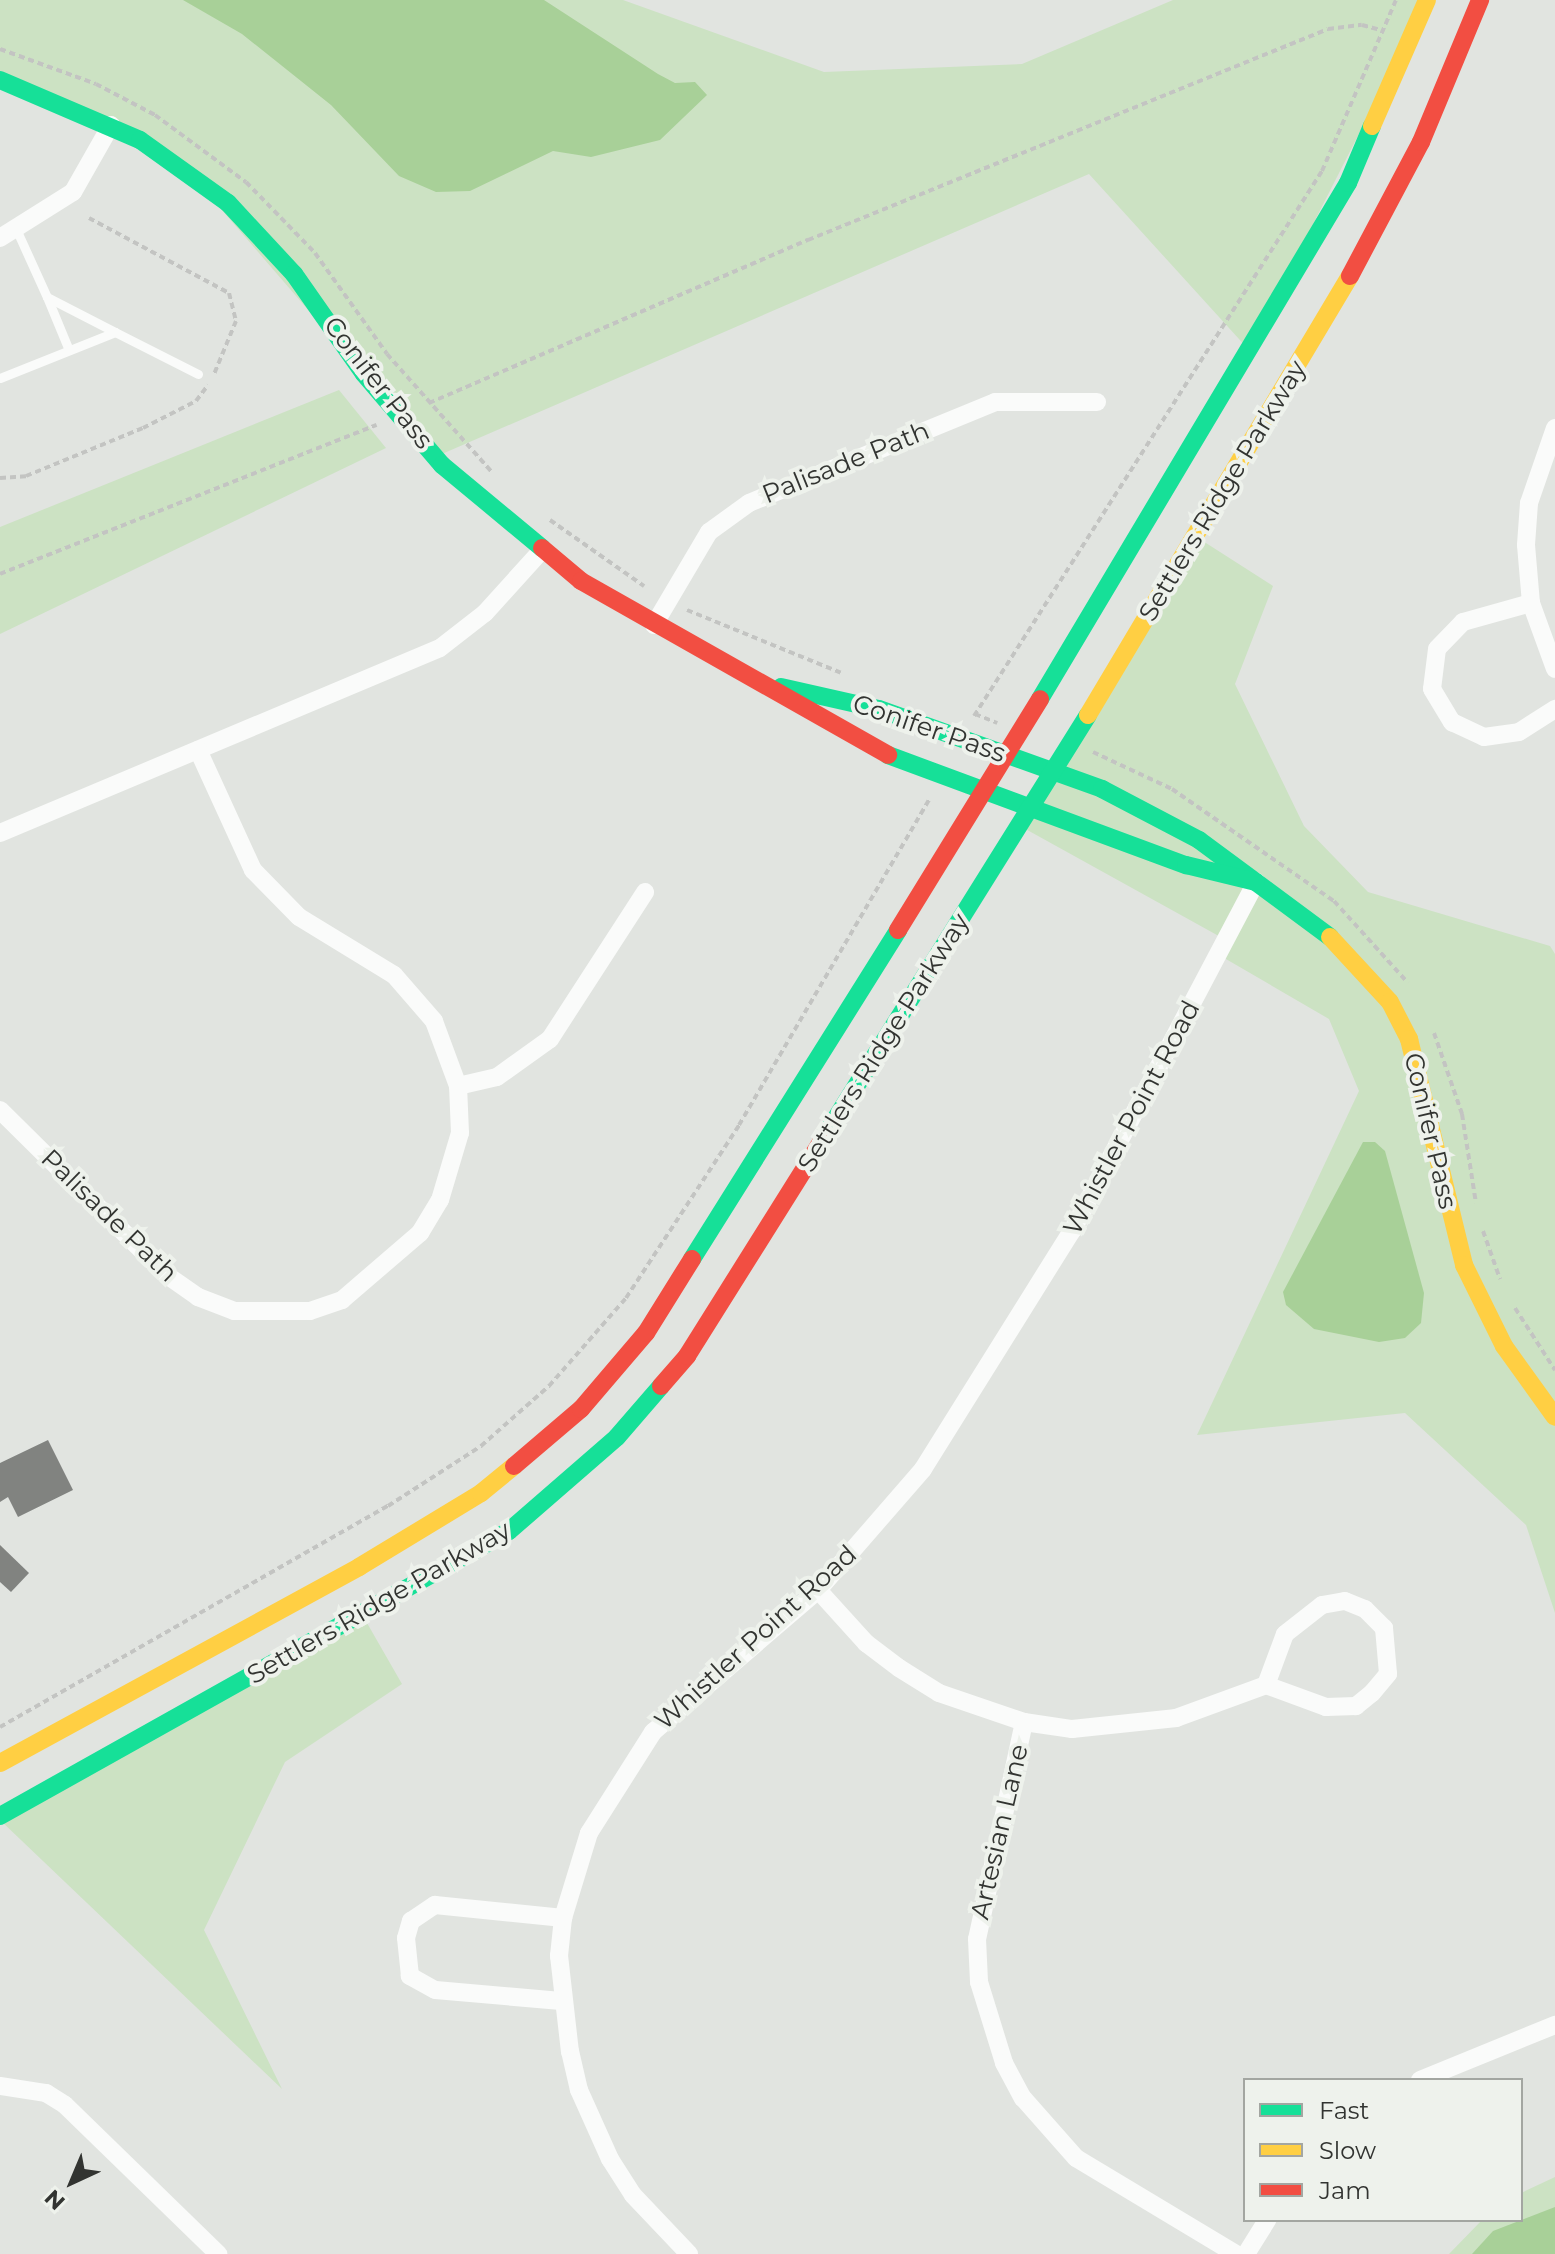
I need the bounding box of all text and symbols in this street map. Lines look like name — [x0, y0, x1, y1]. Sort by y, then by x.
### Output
street label: Conifer Pass — [317, 311, 439, 455]
street label: Settlers Ridge Parkway — [1133, 355, 1313, 627]
street label: Palisade Path — [758, 415, 934, 511]
street label: Conifer Pass — [849, 688, 1009, 770]
street label: Settlers Ridge Parkway — [792, 908, 976, 1178]
street label: Whistler Point Road — [1057, 996, 1207, 1240]
street label: Conifer Pass — [1397, 1050, 1463, 1212]
street label: Palisade Path — [34, 1143, 184, 1289]
street label: Settlers Ridge Parkway — [242, 1515, 516, 1691]
street label: Whistler Point Road — [649, 1539, 863, 1737]
street label: Artesian Lane — [965, 1741, 1035, 1923]
legend — [1243, 2078, 1523, 2222]
text: Fast — [1319, 2096, 1369, 2125]
text: Slow — [1319, 2136, 1376, 2165]
north arrow — [32, 2142, 112, 2222]
text: Jam — [1319, 2176, 1371, 2205]
text: N — [39, 2184, 71, 2216]

